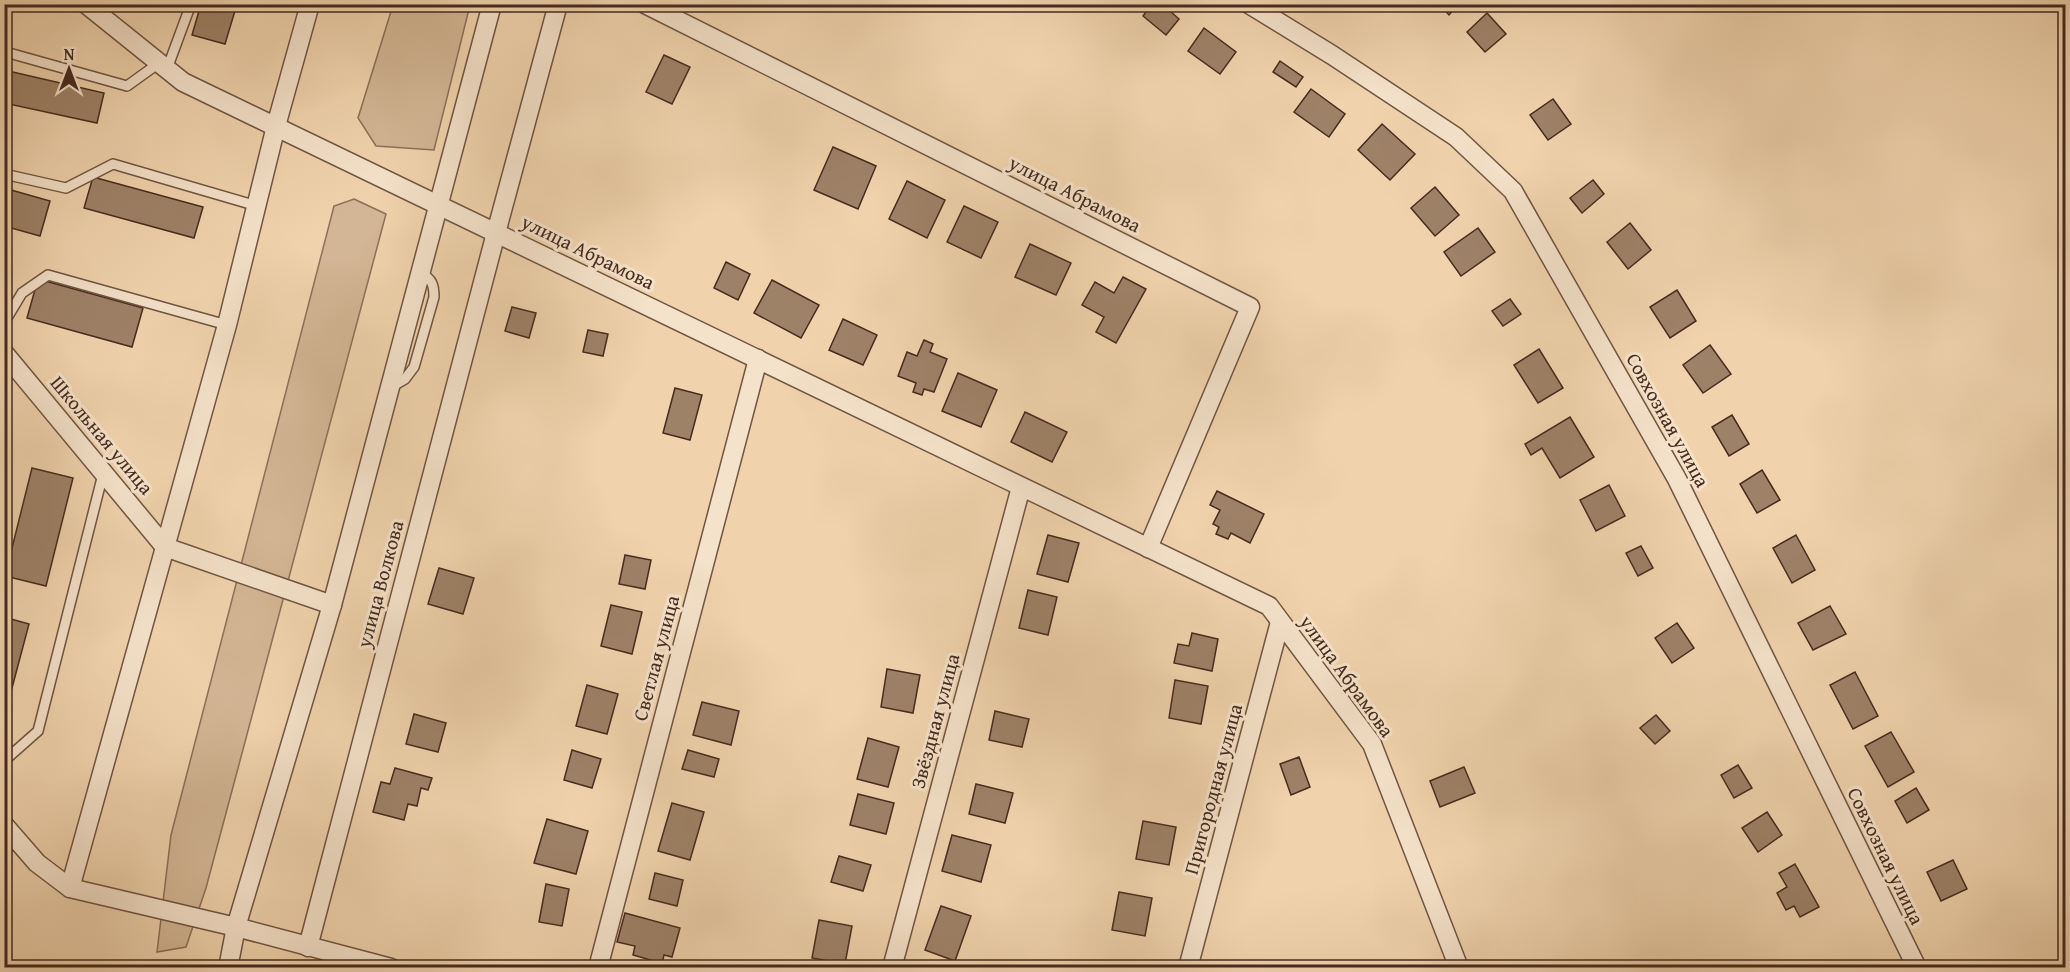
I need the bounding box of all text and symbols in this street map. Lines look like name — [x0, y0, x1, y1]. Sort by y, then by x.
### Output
north arrow — [39, 39, 99, 99]
text: N — [64, 42, 75, 66]
street label: улица Абрамова — [1003, 147, 1147, 240]
street label: улица Абрамова — [516, 206, 660, 297]
street label: Совхозная улица — [1620, 347, 1718, 493]
street label: Школьная улица — [44, 369, 161, 501]
street label: улица Волкова — [348, 516, 411, 652]
street label: Светлая улица — [625, 591, 686, 724]
street label: улица Абрамова — [1293, 608, 1402, 743]
street label: Звёздная улица — [903, 650, 967, 792]
street label: Пригородная улица — [1176, 700, 1249, 878]
street label: Совхозная улица — [1841, 782, 1932, 930]

